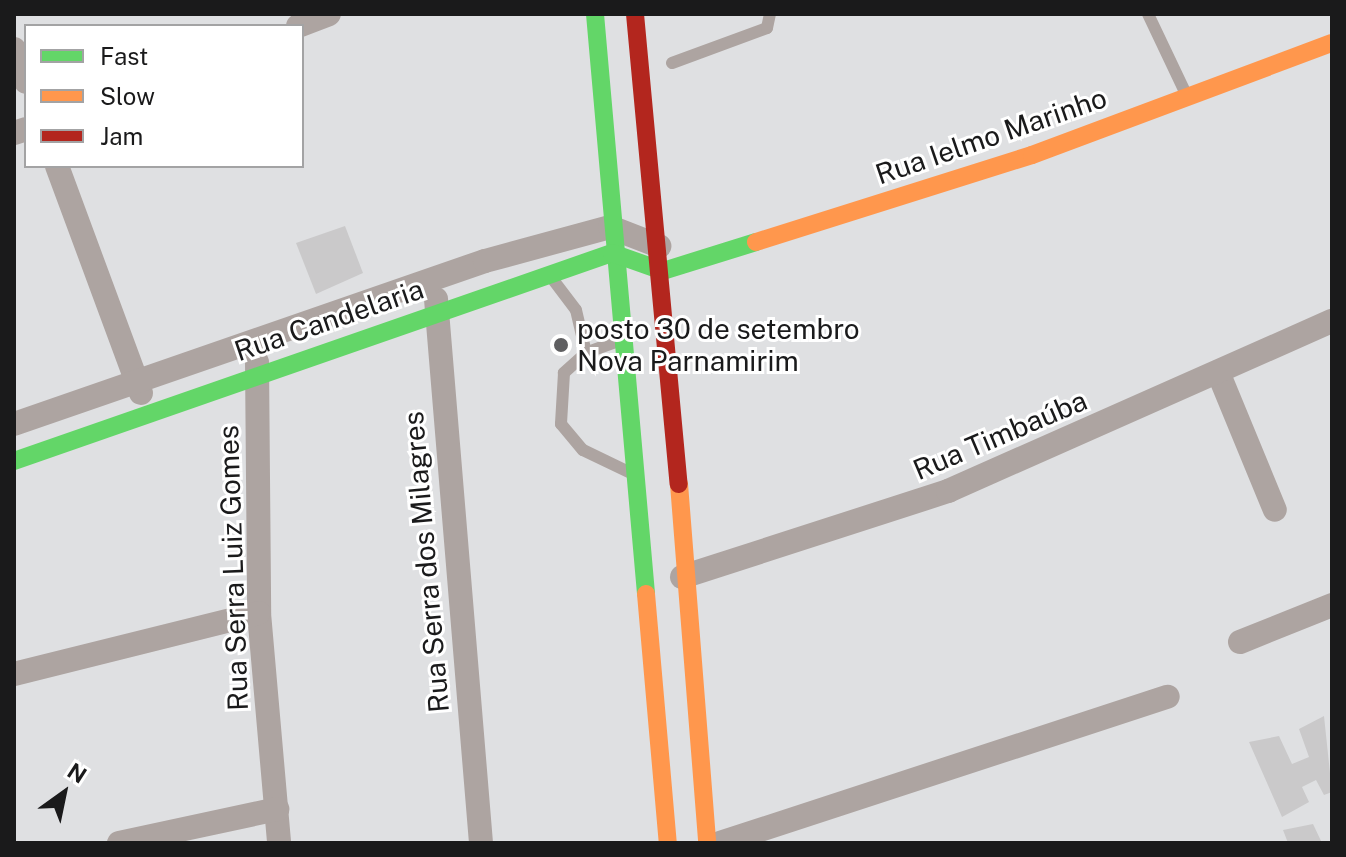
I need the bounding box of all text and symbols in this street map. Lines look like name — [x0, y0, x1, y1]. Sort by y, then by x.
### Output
legend — [24, 24, 304, 168]
text: Fast — [100, 42, 148, 70]
street label: Rua Ielmo Marinho — [871, 81, 1111, 191]
text: Slow — [100, 82, 155, 110]
text: Jam — [100, 122, 143, 150]
street label: Rua Candelaria — [230, 272, 428, 368]
place label: posto 30 de setembro Nova Parnamirim — [577, 312, 860, 378]
marker: posto 30 de setembro Nova Parnamirim — [552, 336, 570, 354]
street label: Rua Timbaúba — [908, 383, 1092, 487]
street label: Rua Serra dos Milagres — [396, 410, 456, 714]
street label: Rua Serra Luiz Gomes — [211, 425, 255, 711]
north arrow — [24, 753, 104, 833]
text: N — [63, 757, 91, 788]

